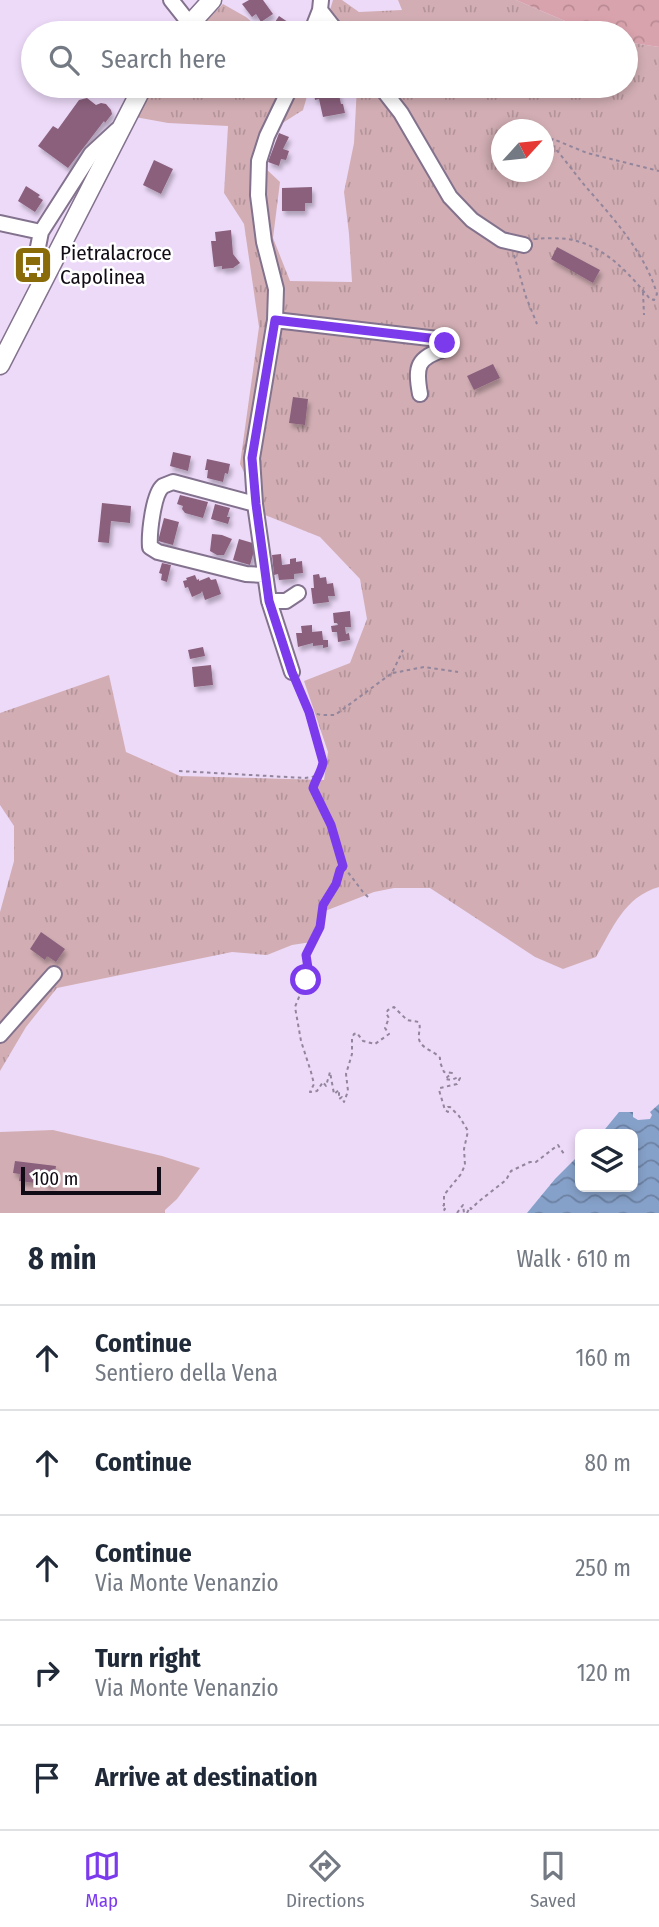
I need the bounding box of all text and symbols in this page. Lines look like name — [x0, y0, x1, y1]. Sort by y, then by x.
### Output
search box — [21, 21, 638, 98]
icon: search — [45, 41, 83, 79]
text: Search here — [101, 44, 226, 75]
north arrow — [491, 119, 554, 182]
place label: Pietralacroce Capolinea — [60, 240, 172, 290]
bus stop icon: Pietralacroce Capolinea — [12, 244, 54, 286]
route end — [429, 327, 460, 358]
route start — [290, 964, 321, 995]
map controls — [575, 1129, 638, 1192]
button: layers — [575, 1129, 638, 1192]
scale bar — [21, 1164, 161, 1196]
text: 100 m — [32, 1167, 78, 1190]
text: 8 min — [28, 1241, 96, 1277]
text: Walk · 610 m — [517, 1245, 631, 1273]
text: Continue — [95, 1328, 192, 1359]
icon: ahead — [28, 1339, 66, 1377]
text: 160 m — [576, 1344, 631, 1372]
text: Sentiero della Vena — [95, 1359, 278, 1387]
icon: ahead — [28, 1444, 66, 1482]
text: Continue — [95, 1447, 192, 1478]
text: 80 m — [584, 1449, 631, 1477]
text: Continue — [95, 1538, 192, 1569]
icon: ahead — [28, 1549, 66, 1587]
text: 250 m — [575, 1554, 631, 1582]
text: Via Monte Venanzio — [95, 1569, 279, 1597]
text: Turn right — [95, 1643, 201, 1674]
icon: right — [28, 1654, 66, 1692]
text: 120 m — [577, 1659, 631, 1687]
text: Via Monte Venanzio — [95, 1674, 279, 1702]
icon: arrive — [28, 1759, 66, 1797]
text: Arrive at destination — [95, 1762, 318, 1793]
tab: Map — [83, 1847, 121, 1912]
tab: Directions — [286, 1847, 365, 1912]
tab: Saved — [530, 1847, 576, 1912]

